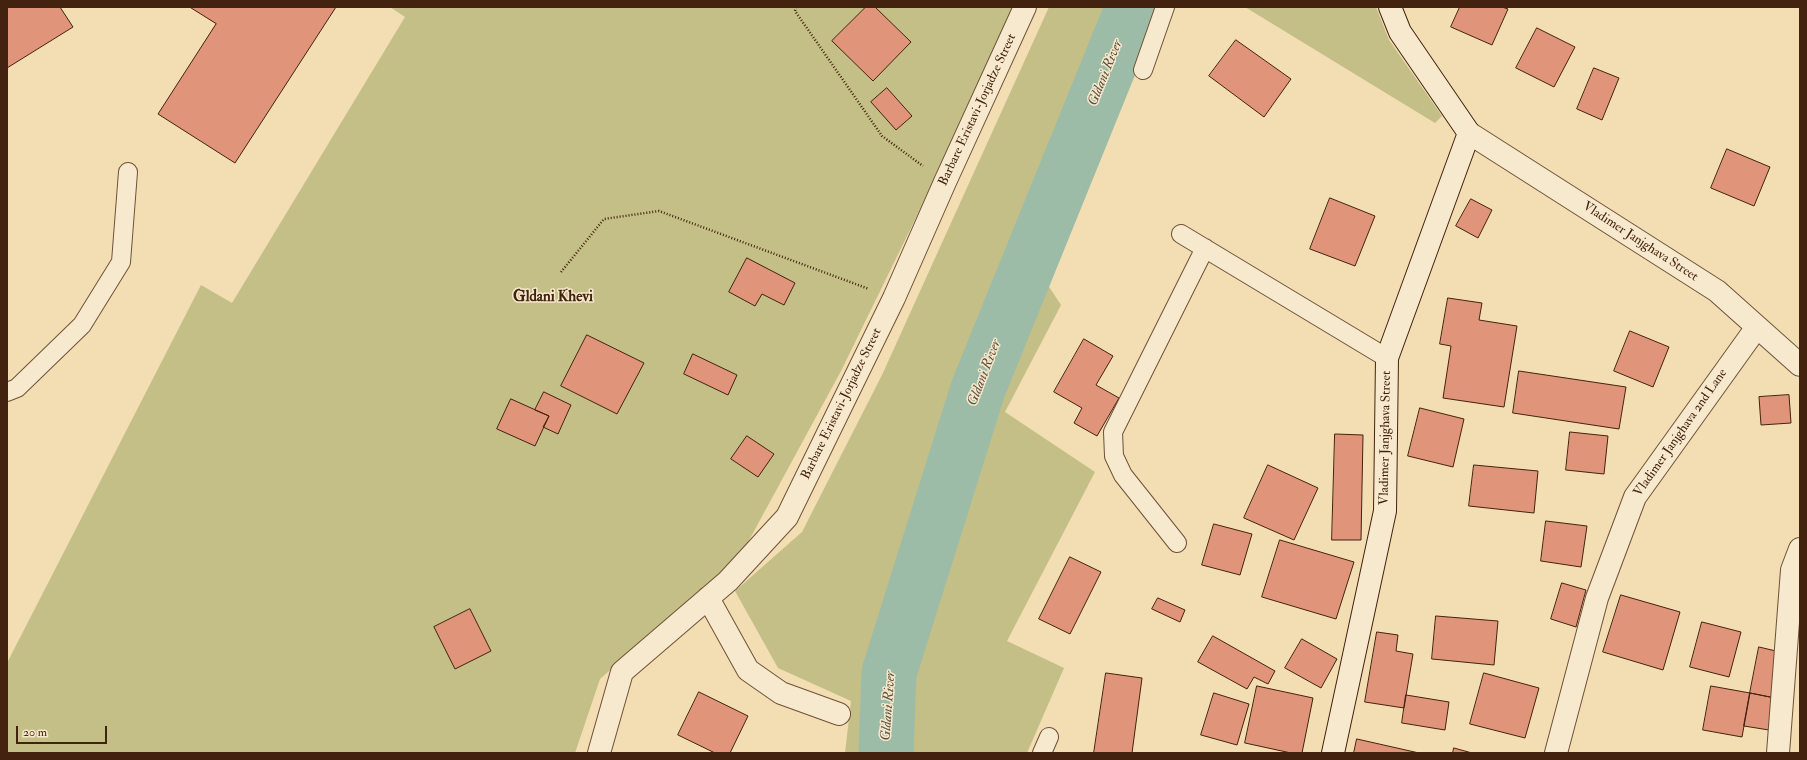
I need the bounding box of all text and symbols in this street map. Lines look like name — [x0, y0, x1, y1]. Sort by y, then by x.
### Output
street label: Barbare Eristavi-Jorjadze Street — [936, 31, 1020, 189]
water label: Gldani River — [1085, 38, 1127, 108]
street label: Vladimer Janjghava Street — [1579, 199, 1701, 285]
district label: Gldani Khevi — [513, 289, 593, 307]
street label: Barbare Eristavi-Jorjadze Street — [799, 326, 885, 482]
water label: Gldani River — [965, 337, 1005, 409]
street label: Vladimer Janjghava 2nd Lane — [1631, 366, 1731, 500]
street label: Vladimer Janjghava Street — [1377, 371, 1395, 505]
water label: Gldani River — [878, 671, 900, 741]
scale bar — [18, 718, 109, 744]
text: 20 m — [23, 725, 47, 740]

